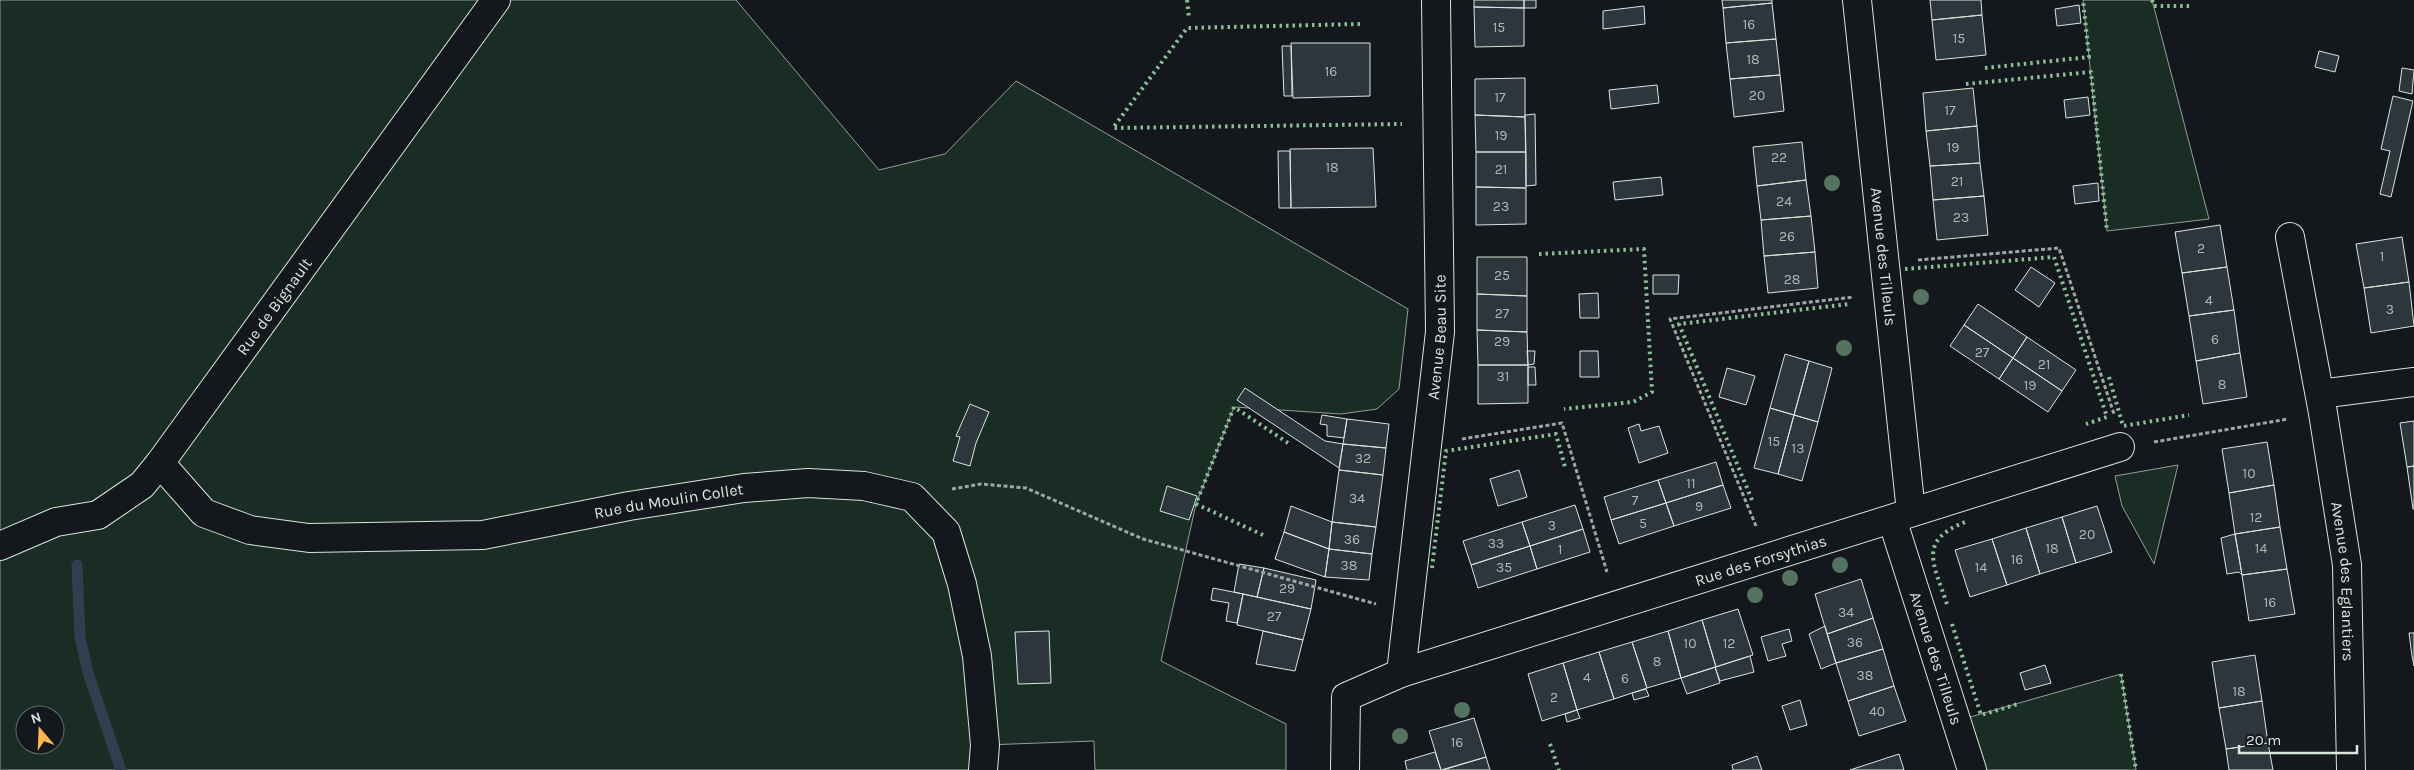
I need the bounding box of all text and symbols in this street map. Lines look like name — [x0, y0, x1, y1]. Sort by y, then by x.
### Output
house number: 16 — [1743, 16, 1755, 33]
house number: 15 — [1493, 19, 1505, 36]
house number: 15 — [1953, 30, 1965, 47]
house number: 18 — [1746, 51, 1760, 68]
house number: 16 — [1325, 63, 1337, 80]
house number: 20 — [1749, 87, 1765, 104]
house number: 17 — [1494, 89, 1506, 106]
house number: 17 — [1944, 102, 1956, 119]
house number: 19 — [1495, 127, 1507, 144]
house number: 19 — [1947, 139, 1959, 156]
house number: 22 — [1771, 149, 1787, 166]
house number: 18 — [1325, 159, 1339, 176]
house number: 21 — [1495, 161, 1507, 178]
house number: 21 — [1951, 173, 1963, 190]
street label: Avenue des Tilleuls — [1867, 186, 1901, 327]
house number: 24 — [1776, 193, 1792, 210]
house number: 23 — [1493, 198, 1509, 215]
house number: 23 — [1953, 209, 1969, 226]
house number: 26 — [1779, 228, 1795, 245]
house number: 2 — [2197, 240, 2205, 257]
house number: 1 — [2380, 248, 2384, 265]
street label: Rue de Bignault — [232, 254, 315, 358]
house number: 25 — [1494, 267, 1510, 284]
house number: 28 — [1784, 271, 1800, 288]
street label: Avenue Beau Site — [1423, 274, 1450, 401]
house number: 4 — [2205, 292, 2213, 309]
house number: 3 — [2386, 301, 2394, 318]
house number: 27 — [1495, 305, 1510, 322]
house number: 6 — [2211, 331, 2219, 348]
house number: 29 — [1494, 333, 1510, 350]
house number: 27 — [1975, 344, 1990, 361]
house number: 21 — [2038, 356, 2050, 373]
house number: 31 — [1497, 368, 1509, 385]
house number: 8 — [2218, 376, 2226, 393]
house number: 19 — [2024, 377, 2036, 394]
house number: 15 — [1768, 433, 1780, 450]
house number: 13 — [1792, 440, 1804, 457]
house number: 32 — [1355, 450, 1371, 467]
house number: 10 — [2243, 465, 2255, 482]
house number: 11 — [1686, 475, 1696, 492]
street label: Rue du Moulin Collet — [592, 479, 745, 522]
house number: 34 — [1349, 490, 1365, 507]
house number: 7 — [1632, 492, 1639, 509]
house number: 9 — [1695, 498, 1703, 515]
street label: Avenue des Eglantiers — [2328, 500, 2358, 662]
house number: 12 — [2250, 509, 2262, 526]
house number: 5 — [1639, 515, 1647, 532]
house number: 3 — [1548, 517, 1556, 534]
house number: 20 — [2079, 526, 2095, 543]
street label: Rue des Forsythias — [1692, 530, 1829, 590]
house number: 36 — [1344, 531, 1360, 548]
house number: 33 — [1488, 535, 1504, 552]
house number: 18 — [2045, 540, 2059, 557]
house number: 14 — [2255, 540, 2267, 557]
house number: 1 — [1558, 541, 1562, 558]
house number: 16 — [2011, 551, 2023, 568]
house number: 38 — [1341, 557, 1357, 574]
house number: 35 — [1496, 559, 1512, 576]
house number: 14 — [1975, 559, 1987, 576]
house number: 29 — [1279, 580, 1295, 597]
street label: Avenue des Tilleuls — [1906, 589, 1966, 727]
house number: 16 — [2264, 594, 2276, 611]
house number: 34 — [1838, 604, 1854, 621]
house number: 27 — [1267, 608, 1282, 625]
house number: 36 — [1847, 634, 1863, 651]
house number: 10 — [1684, 635, 1696, 652]
house number: 12 — [1723, 635, 1735, 652]
house number: 8 — [1653, 653, 1661, 670]
house number: 38 — [1857, 667, 1873, 684]
house number: 4 — [1583, 669, 1591, 686]
house number: 6 — [1621, 670, 1629, 687]
house number: 18 — [2232, 683, 2246, 700]
house number: 2 — [1550, 689, 1558, 706]
house number: 40 — [1869, 703, 1885, 720]
north arrow — [15, 705, 65, 755]
text: N — [28, 709, 43, 728]
scale bar — [2239, 722, 2356, 754]
text: 20 m — [2246, 731, 2281, 749]
house number: 16 — [1451, 734, 1463, 751]

